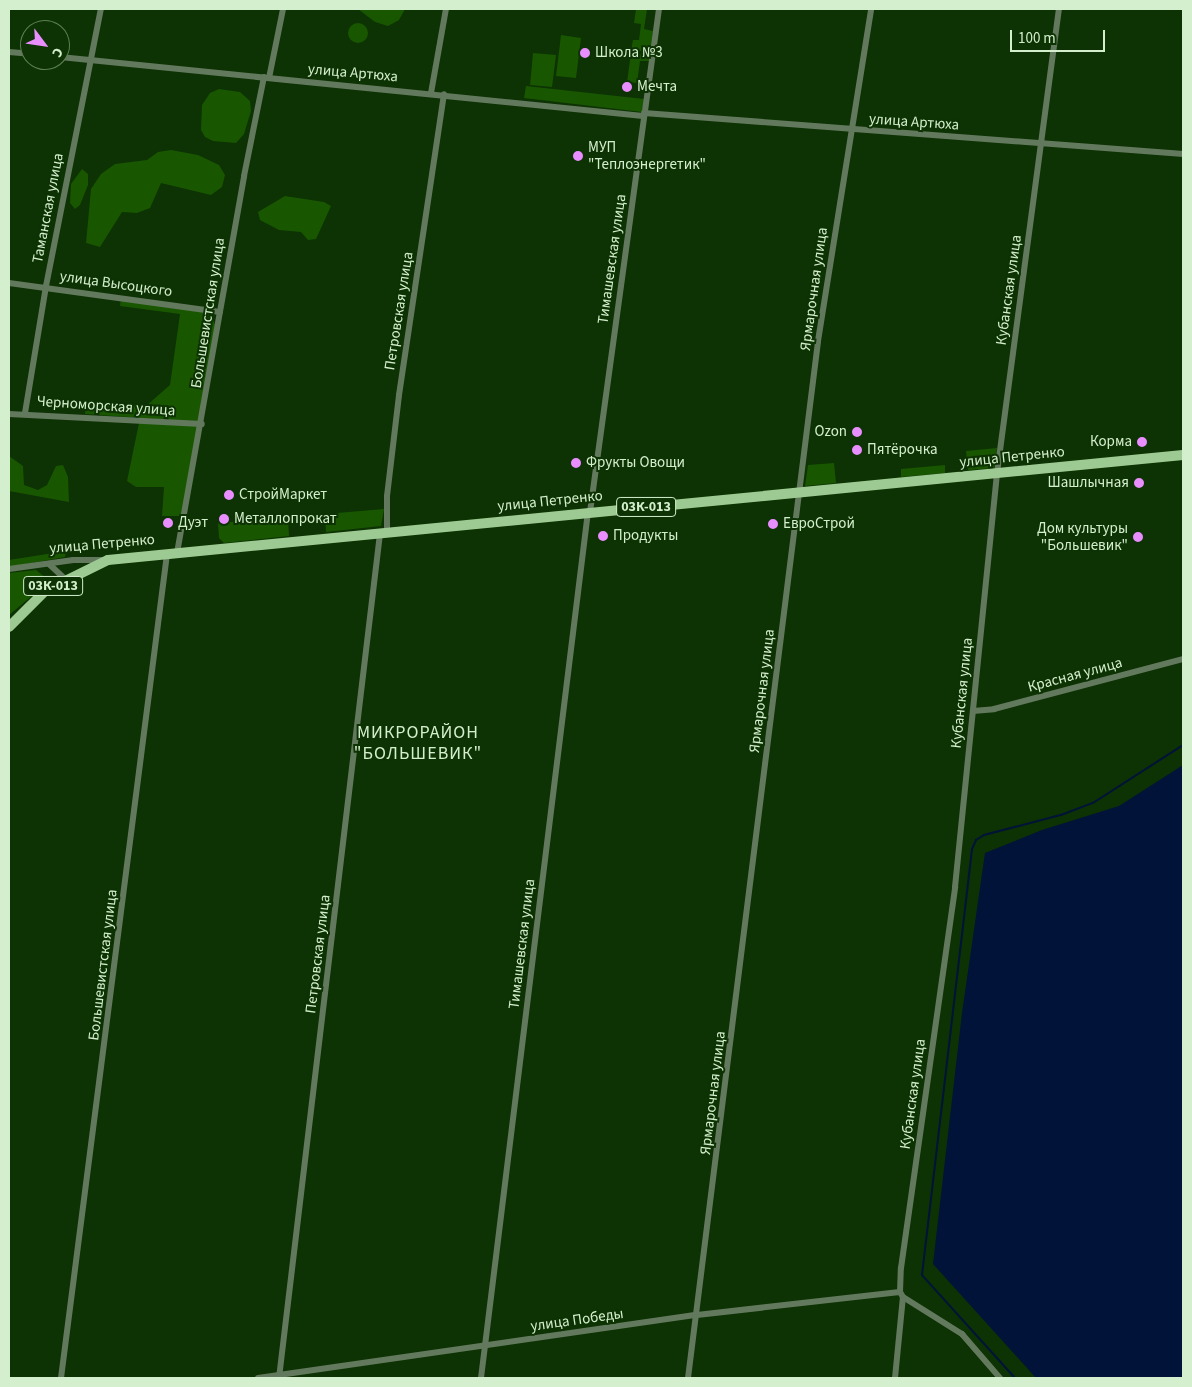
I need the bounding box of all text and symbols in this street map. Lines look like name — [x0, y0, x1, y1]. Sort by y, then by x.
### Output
north arrow — [20, 20, 70, 70]
scale bar — [1012, 20, 1107, 52]
text: 100 m — [1018, 28, 1056, 49]
text: С — [46, 44, 68, 61]
place label: Школа №3 — [595, 44, 663, 62]
marker: Школа №3 — [579, 47, 591, 59]
street label: улица Артюха — [307, 60, 399, 86]
place label: Мечта — [637, 78, 677, 96]
marker: Мечта — [621, 81, 633, 93]
street label: улица Артюха — [868, 110, 960, 134]
place label: МУП "Теплоэнергетик" — [588, 138, 706, 173]
marker: МУП "Теплоэнергетик" — [572, 150, 584, 162]
street label: Таманская улица — [29, 151, 67, 265]
street label: Тимашевская улица — [594, 193, 630, 325]
street label: Ярмарочная улица — [796, 226, 832, 352]
street label: Кубанская улица — [992, 234, 1026, 346]
street label: Большевистская улица — [187, 237, 229, 389]
street label: Петровская улица — [381, 250, 417, 372]
street label: улица Высоцкого — [59, 267, 173, 301]
street label: Черноморская улица — [36, 392, 176, 420]
place label: Ozon — [815, 423, 847, 441]
marker: Ozon — [851, 426, 863, 438]
place label: Корма — [1090, 433, 1132, 451]
marker: Корма — [1136, 436, 1148, 448]
place label: Пятёрочка — [867, 441, 938, 459]
street label: улица Петренко — [959, 443, 1065, 471]
marker: Пятёрочка — [851, 444, 863, 456]
place label: Фрукты Овощи — [586, 454, 685, 472]
marker: Фрукты Овощи — [570, 457, 582, 469]
place label: Шашлычная — [1048, 474, 1129, 492]
marker: Шашлычная — [1133, 477, 1145, 489]
place label: СтройМаркет — [239, 486, 327, 504]
street label: улица Петренко — [497, 487, 603, 515]
marker: СтройМаркет — [223, 489, 235, 501]
road number: 03К-013 — [616, 496, 676, 518]
place label: Металлопрокат — [234, 510, 337, 528]
marker: Металлопрокат — [218, 513, 230, 525]
place label: Дуэт — [178, 514, 208, 532]
place label: ЕвроСтрой — [783, 515, 855, 533]
marker: Дуэт — [162, 517, 174, 529]
marker: ЕвроСтрой — [767, 518, 779, 530]
place label: Дом культуры "Большевик" — [1037, 519, 1128, 554]
place label: Продукты — [613, 527, 678, 545]
street label: улица Петренко — [49, 530, 155, 558]
marker: Продукты — [597, 530, 609, 542]
marker: Дом культуры "Большевик" — [1132, 531, 1144, 543]
road number: 03К-013 — [23, 574, 83, 598]
street label: Ярмарочная улица — [745, 628, 779, 754]
street label: Кубанская улица — [947, 637, 977, 749]
street label: Красная улица — [1026, 654, 1124, 696]
district label: МИКРОРАЙОН "БОЛЬШЕВИК" — [352, 723, 484, 766]
street label: Тимашевская улица — [505, 878, 539, 1010]
street label: Большевистская улица — [85, 888, 121, 1042]
street label: Петровская улица — [302, 894, 334, 1014]
street label: Ярмарочная улица — [696, 1030, 730, 1156]
street label: Кубанская улица — [896, 1038, 930, 1150]
street label: улица Победы — [529, 1305, 625, 1335]

